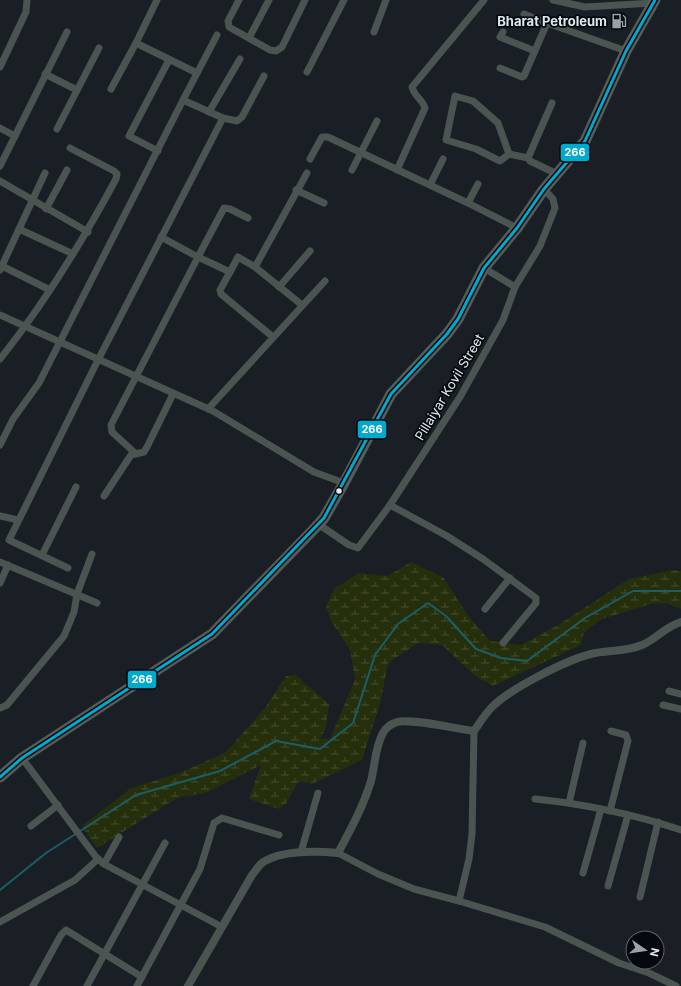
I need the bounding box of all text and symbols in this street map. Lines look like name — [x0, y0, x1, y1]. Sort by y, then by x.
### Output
fuel station icon: Bharat Petroleum — [610, 12, 628, 30]
place label: Bharat Petroleum — [497, 13, 607, 29]
line badge: 266 — [560, 143, 590, 162]
text: 266 — [564, 145, 586, 159]
street label: Pillaiyar Kovil Street — [411, 331, 487, 443]
line badge: 266 — [357, 420, 387, 439]
text: 266 — [361, 422, 383, 436]
unlabelled marker — [334, 486, 344, 496]
line badge: 266 — [127, 670, 157, 689]
text: 266 — [131, 672, 153, 686]
north arrow — [625, 930, 665, 970]
text: N — [647, 947, 663, 958]

